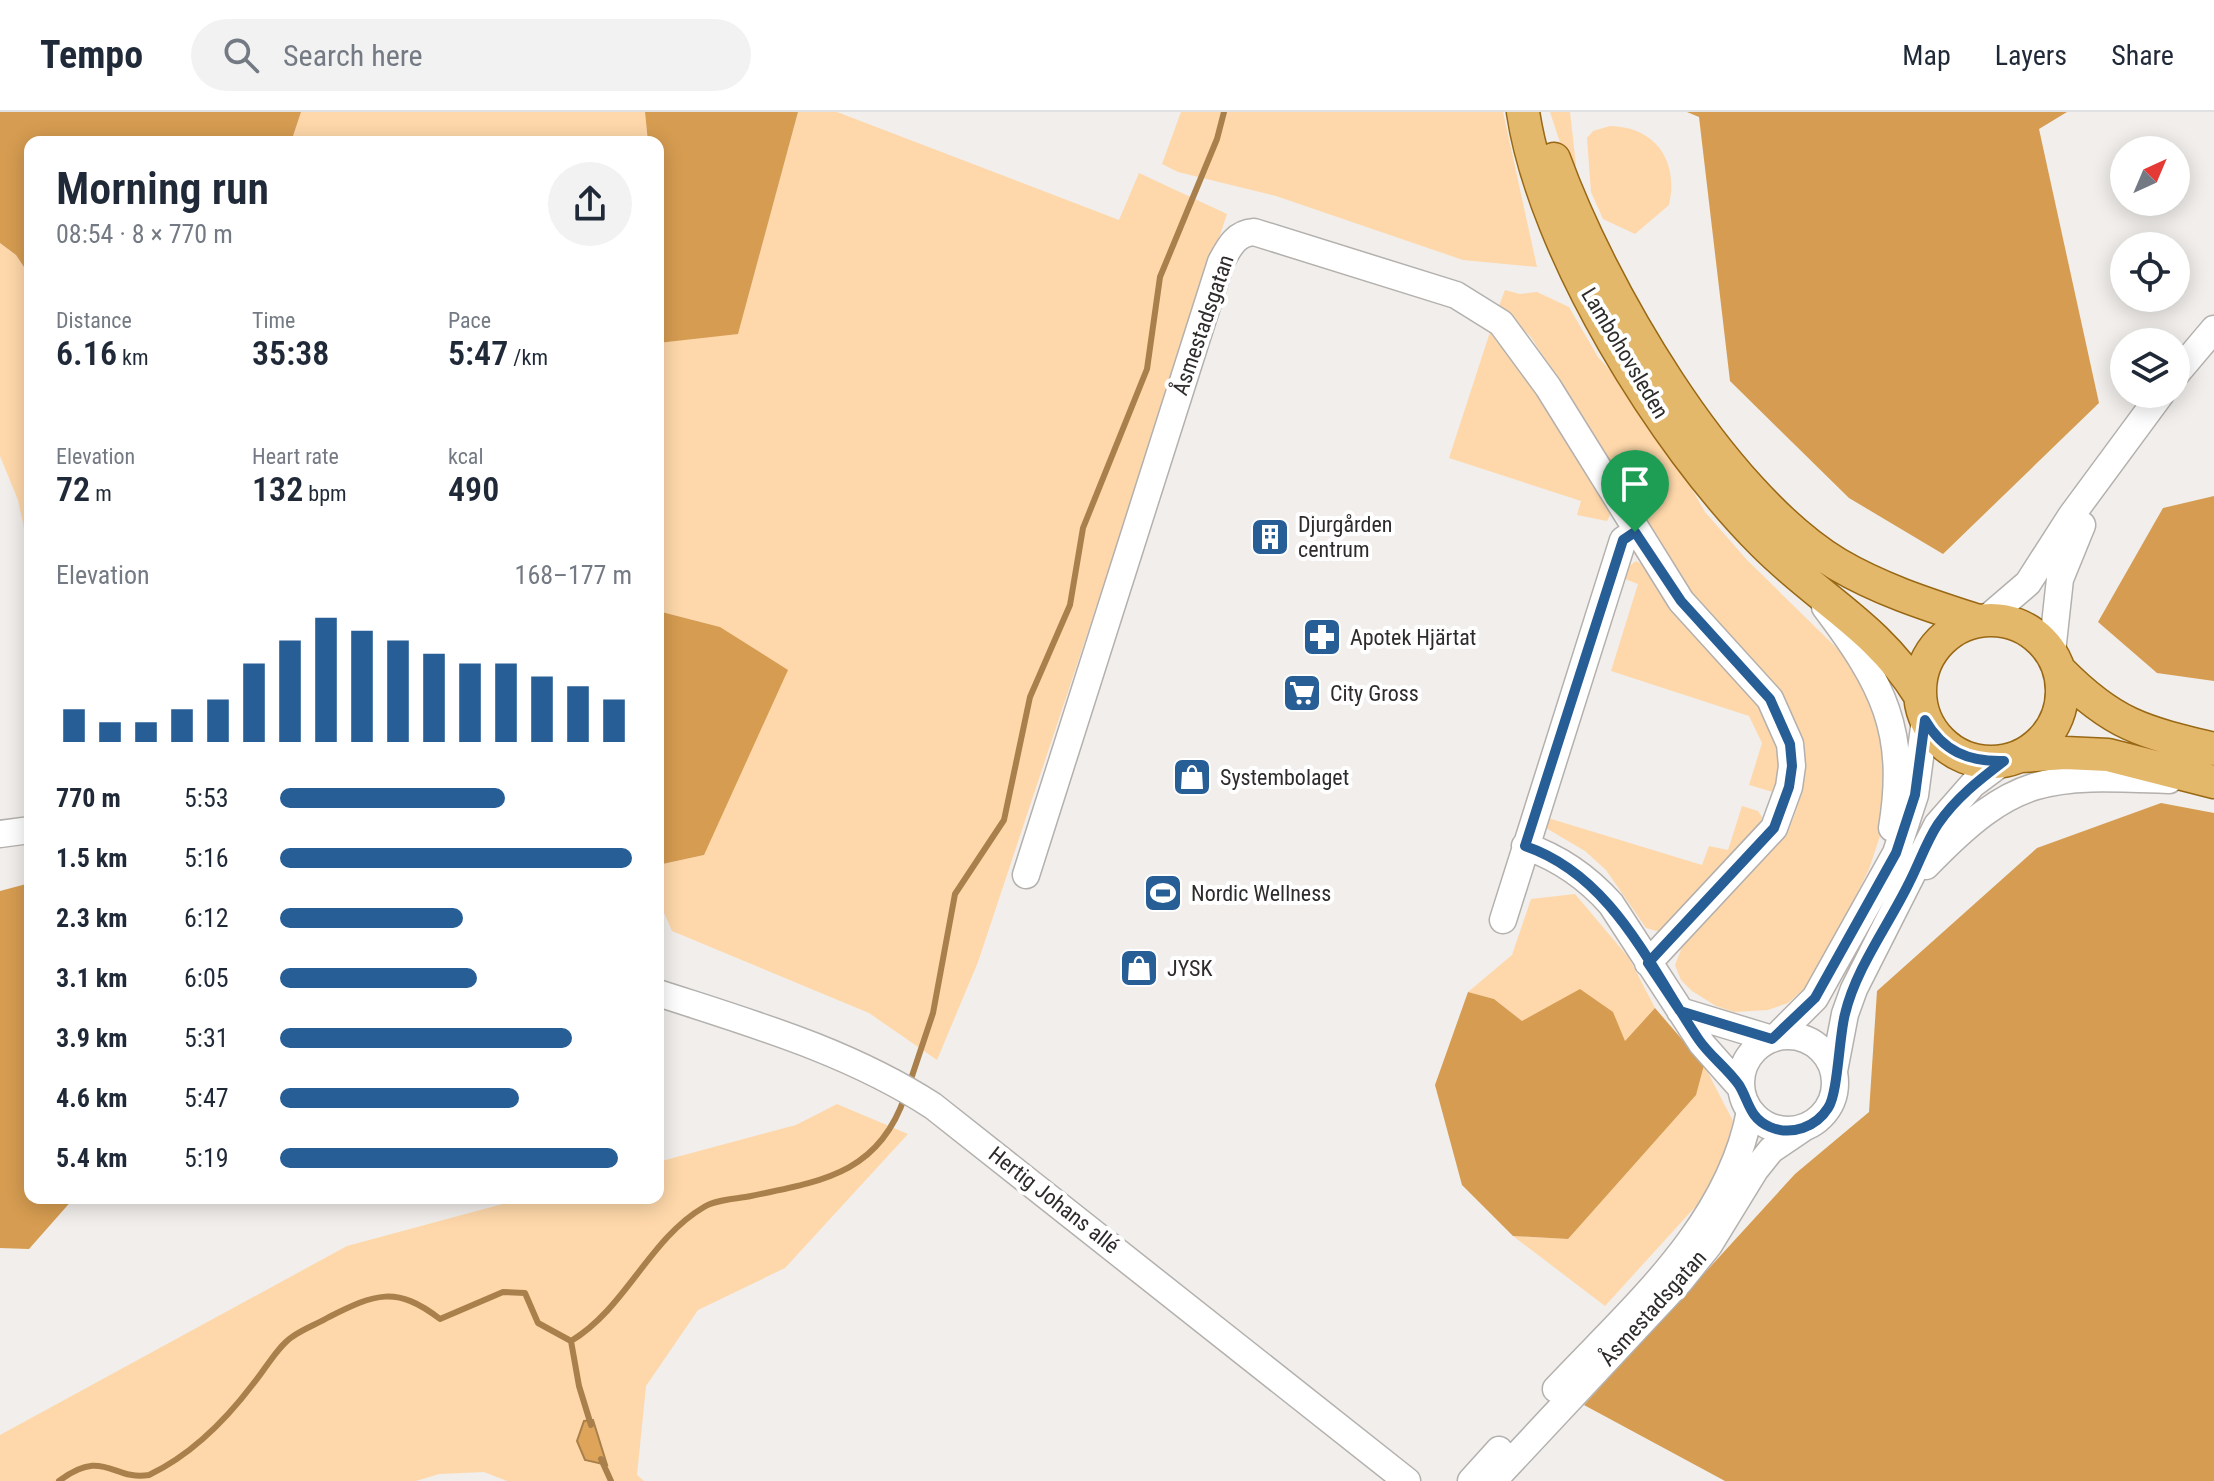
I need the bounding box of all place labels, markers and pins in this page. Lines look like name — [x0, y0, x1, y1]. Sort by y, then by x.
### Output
pin — [1601, 450, 1669, 532]
place label: Djurgården centrum — [1298, 512, 1392, 562]
building icon: Djurgården centrum — [1249, 516, 1291, 558]
pharmacy icon: Apotek Hjärtat — [1301, 616, 1343, 658]
place label: Apotek Hjärtat — [1350, 625, 1476, 650]
supermarket icon: City Gross — [1281, 672, 1323, 714]
place label: City Gross — [1330, 681, 1419, 706]
shop icon: Systembolaget — [1171, 756, 1213, 798]
place label: Systembolaget — [1220, 765, 1349, 790]
sports icon: Nordic Wellness — [1142, 872, 1184, 914]
place label: Nordic Wellness — [1191, 881, 1331, 906]
shop icon: JYSK — [1118, 947, 1160, 989]
place label: JYSK — [1167, 956, 1212, 981]

